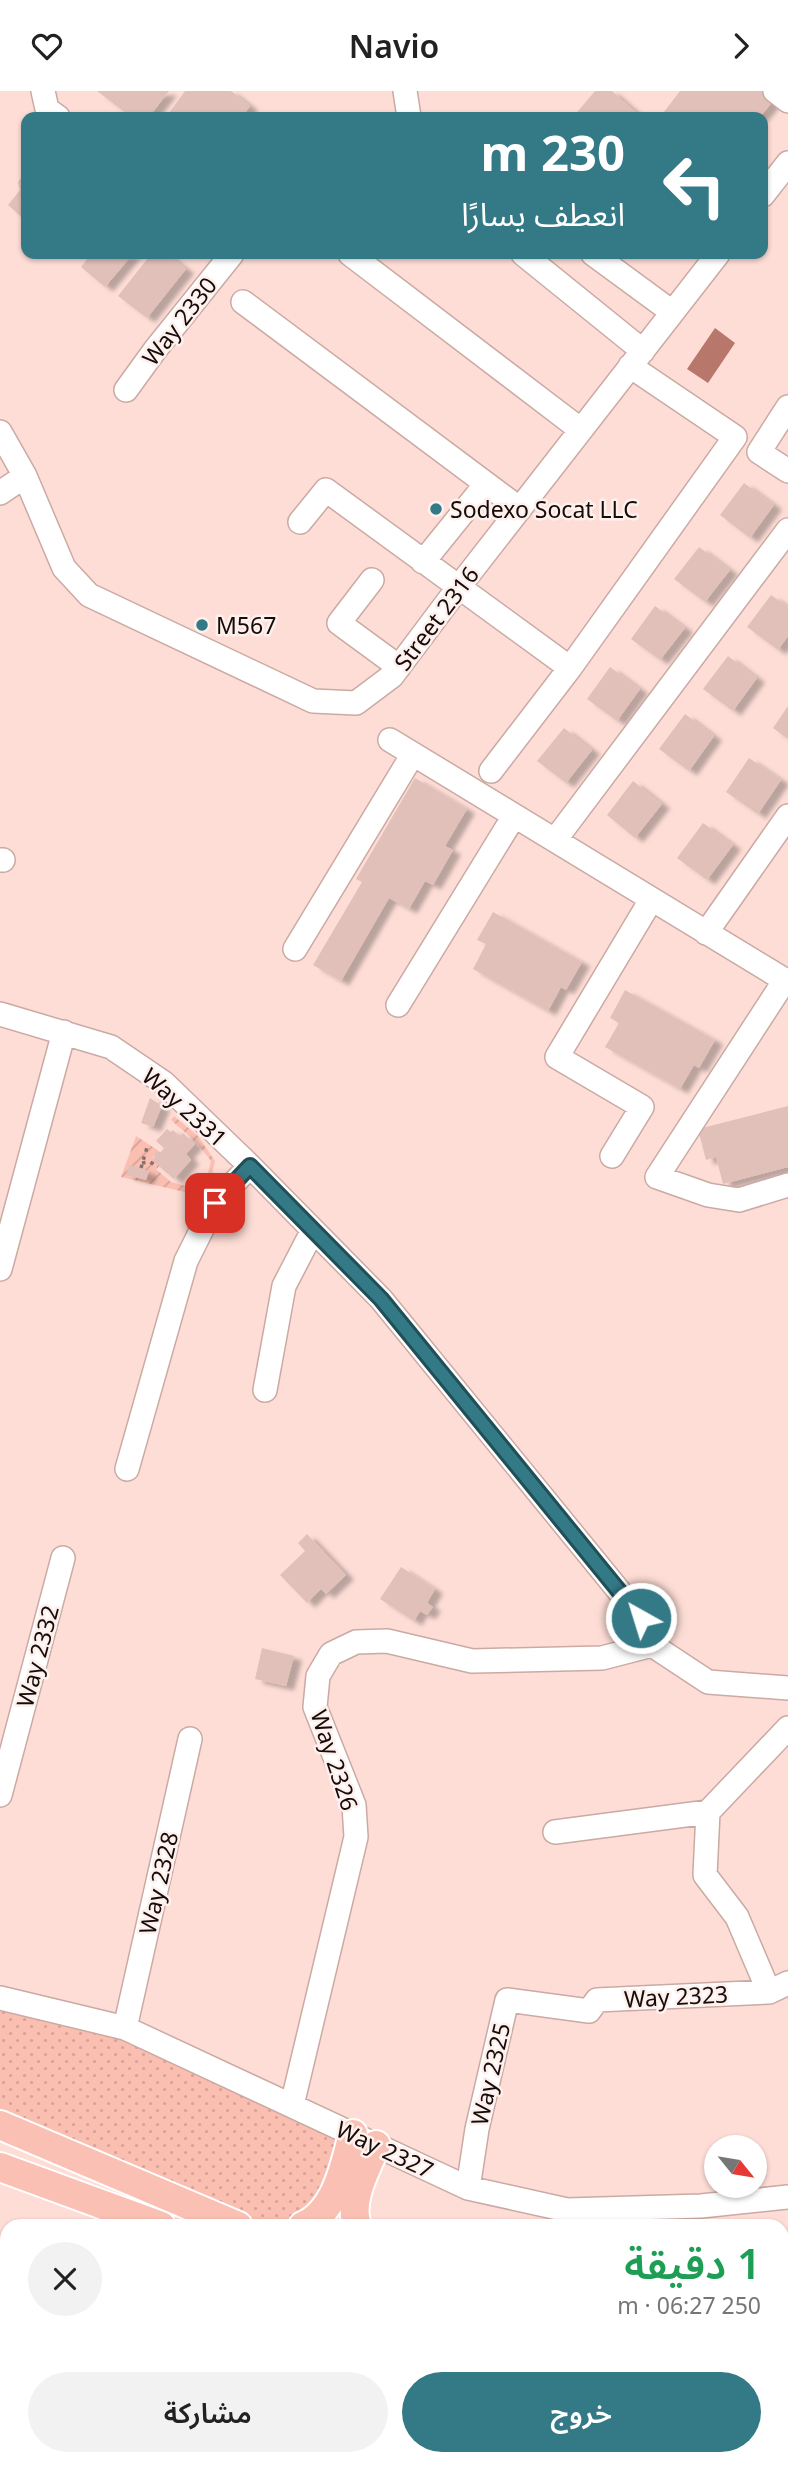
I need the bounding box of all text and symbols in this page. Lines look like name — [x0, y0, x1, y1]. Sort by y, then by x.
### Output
text: Navio — [349, 24, 439, 67]
icon: heart — [28, 27, 66, 65]
icon: forward — [722, 27, 760, 65]
text: 230 m — [480, 119, 625, 185]
icon: left — [649, 140, 740, 231]
text: انعطف يسارًا — [461, 192, 625, 235]
street label: Way 2330 — [134, 270, 224, 372]
place label: Sodexo Socat LLC — [450, 493, 638, 525]
marker: Sodexo Socat LLC — [428, 501, 444, 517]
street label: Street 2316 — [386, 559, 486, 677]
place label: M567 — [216, 609, 276, 641]
marker: M567 — [194, 617, 210, 633]
street label: Way 2331 — [136, 1060, 234, 1154]
pin — [185, 1173, 245, 1233]
icon: arrive — [196, 1184, 234, 1222]
position arrow — [604, 1581, 678, 1655]
street label: Way 2332 — [8, 1602, 66, 1710]
street label: Way 2326 — [304, 1706, 366, 1814]
street label: Way 2328 — [131, 1829, 185, 1937]
street label: Way 2323 — [623, 1977, 729, 2015]
street label: Way 2325 — [463, 2020, 517, 2128]
street label: Way 2327 — [331, 2112, 439, 2186]
north arrow — [704, 2135, 766, 2198]
map controls — [704, 2135, 767, 2198]
text: 1 دقيقة — [624, 2234, 761, 2291]
button: close — [28, 2242, 102, 2316]
text: 250 m · 06:27 — [617, 2289, 761, 2321]
button: مشاركة — [28, 2372, 388, 2452]
button: خروج — [402, 2372, 761, 2452]

